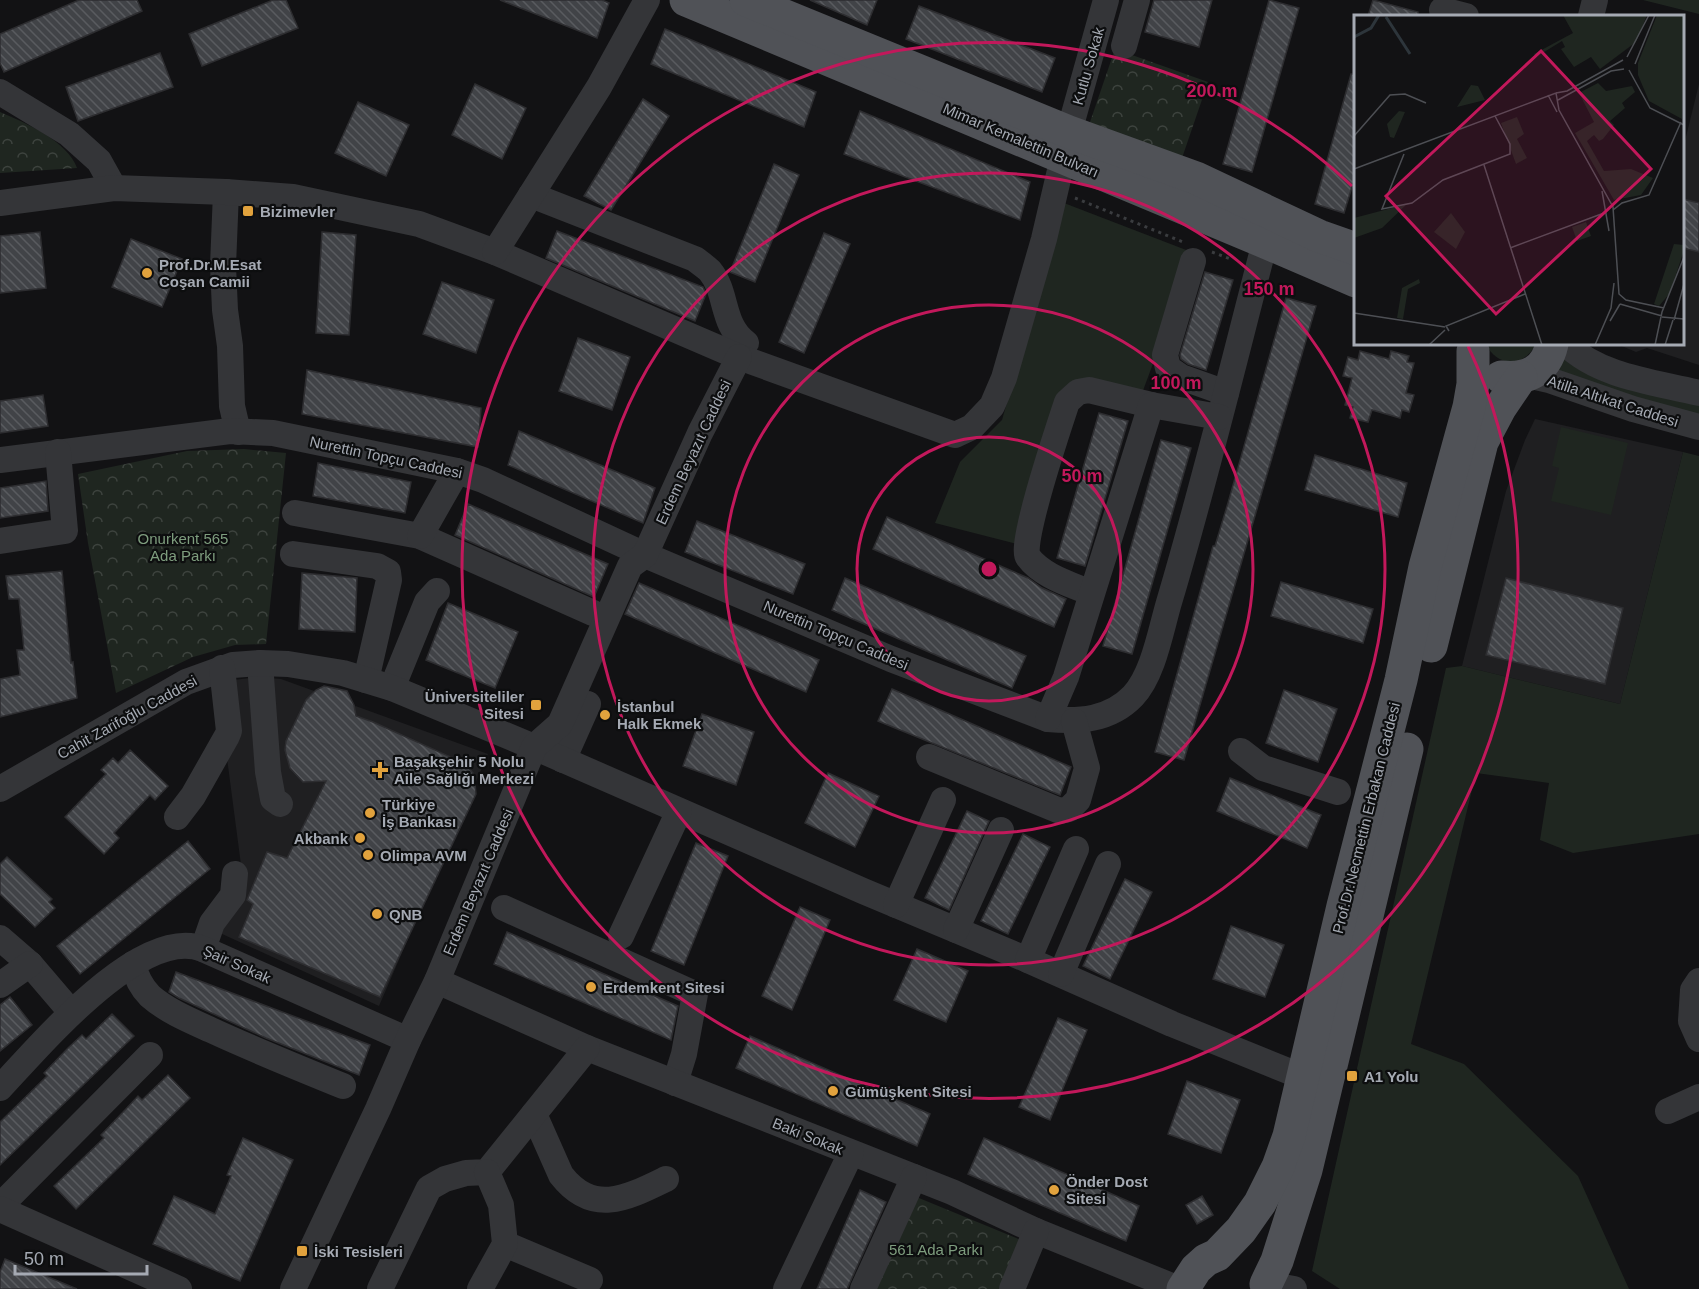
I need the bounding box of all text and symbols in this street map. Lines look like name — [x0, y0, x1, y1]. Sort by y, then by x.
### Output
inset map — [1354, 15, 1684, 345]
street label: Kutlu Sokak — [1069, 25, 1107, 107]
text: 200 m — [1186, 81, 1238, 101]
street label: Mimar Kemalettin Bulvarı — [941, 99, 1101, 181]
place label: Bizimevler — [260, 203, 335, 220]
marker: Bizimevler — [241, 204, 255, 218]
place label: Prof.Dr.M.Esat Coşan Camii — [159, 256, 262, 290]
marker: Prof.Dr.M.Esat Coşan Camii — [140, 266, 154, 280]
text: 150 m — [1243, 279, 1295, 299]
street label: Atilla Altıkat Caddesi — [1545, 372, 1681, 430]
text: 100 m — [1150, 373, 1202, 393]
street label: Erdem Beyazıt Caddesi — [652, 377, 734, 527]
street label: Nurettin Topçu Caddesi — [308, 433, 464, 481]
text: 50 m — [1061, 466, 1103, 486]
park label: Onurkent 565 Ada Parkı — [138, 530, 228, 564]
centre of rings — [979, 559, 999, 579]
street label: Nurettin Topçu Caddesi — [761, 597, 911, 673]
street label: Cahit Zarifoğlu Caddesi — [54, 672, 200, 762]
place label: Üniversiteliler Sitesi — [425, 688, 524, 722]
marker: Üniversiteliler Sitesi — [529, 698, 543, 712]
place label: İstanbul Halk Ekmek — [617, 698, 702, 732]
street label: Prof.Dr.Necmettin Erbakan Caddesi — [1329, 701, 1403, 935]
marker: İstanbul Halk Ekmek — [598, 708, 612, 722]
place label: Başakşehir 5 Nolu Aile Sağlığı Merkezi — [394, 753, 534, 787]
marker: Başakşehir 5 Nolu Aile Sağlığı Merkezi — [371, 761, 389, 779]
place label: Türkiye İş Bankası — [382, 796, 456, 830]
marker: Türkiye İş Bankası — [363, 806, 377, 820]
street label: Erdem Beyazıt Caddesi — [439, 806, 517, 958]
place label: Akbank — [294, 830, 349, 847]
marker: Akbank — [353, 831, 367, 845]
place label: Olimpa AVM — [380, 847, 467, 864]
marker: Olimpa AVM — [361, 848, 375, 862]
place label: QNB — [389, 906, 423, 923]
marker: QNB — [370, 907, 384, 921]
street label: Şair Sokak — [200, 941, 274, 987]
place label: Erdemkent Sitesi — [603, 979, 725, 996]
marker: Erdemkent Sitesi — [584, 980, 598, 994]
place label: A1 Yolu — [1364, 1068, 1418, 1085]
marker: A1 Yolu — [1345, 1069, 1359, 1083]
place label: Gümüşkent Sitesi — [845, 1083, 972, 1100]
marker: Gümüşkent Sitesi — [826, 1084, 840, 1098]
street label: Baki Sokak — [770, 1114, 846, 1158]
place label: Önder Dost Sitesi — [1066, 1173, 1148, 1207]
marker: Önder Dost Sitesi — [1047, 1183, 1061, 1197]
scale bar — [15, 1238, 147, 1276]
park label: 561 Ada Parkı — [889, 1241, 983, 1258]
place label: İski Tesisleri — [314, 1243, 403, 1260]
marker: İski Tesisleri — [295, 1244, 309, 1258]
text: 50 m — [24, 1249, 64, 1269]

